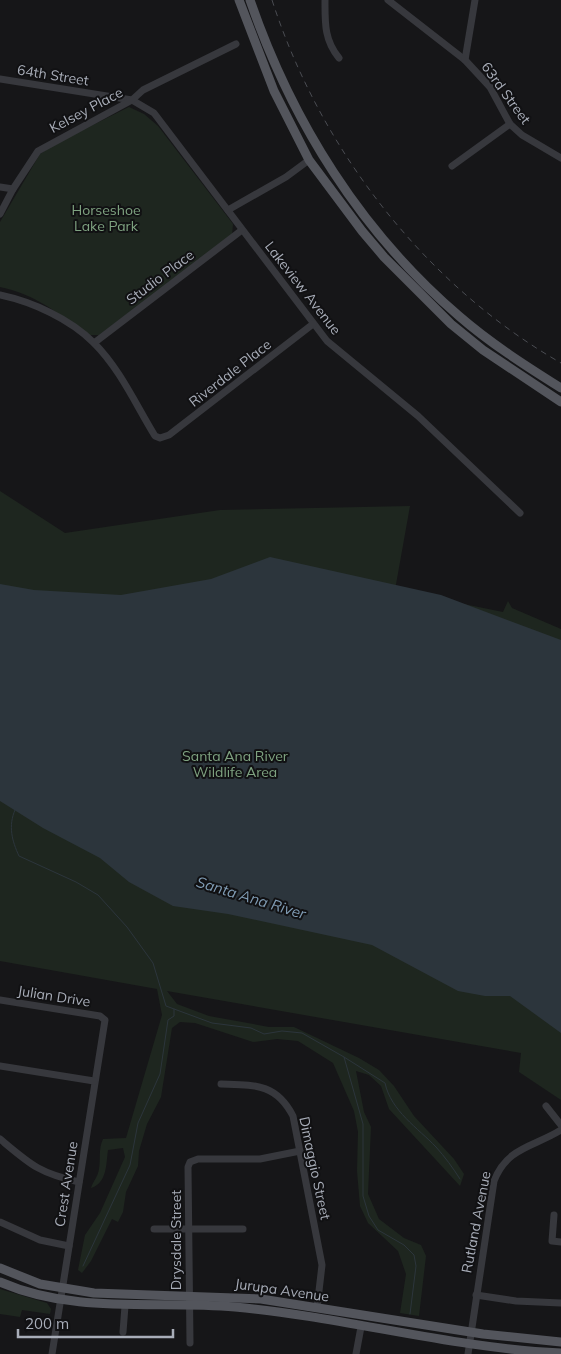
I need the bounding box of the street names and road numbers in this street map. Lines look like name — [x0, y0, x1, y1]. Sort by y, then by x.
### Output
street label: 63rd Street — [477, 58, 535, 128]
street label: 64th Street — [16, 60, 90, 90]
street label: Kelsey Place — [46, 83, 126, 137]
street label: Lakeview Avenue — [261, 238, 345, 338]
street label: Studio Place — [123, 246, 197, 308]
street label: Riverdale Place — [185, 335, 275, 411]
street label: Julian Drive — [16, 981, 92, 1011]
street label: Dimaggio Street — [295, 1115, 335, 1221]
street label: Crest Avenue — [50, 1140, 82, 1228]
street label: Rutland Avenue — [457, 1170, 495, 1274]
street label: Drysdale Street — [167, 1190, 185, 1290]
street label: Jurupa Avenue — [234, 1274, 330, 1306]

